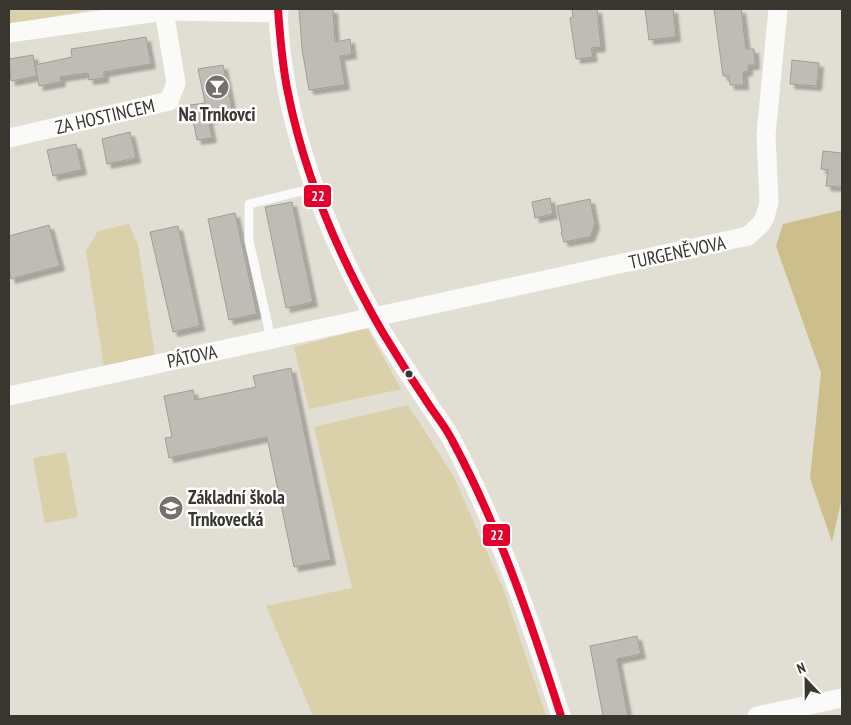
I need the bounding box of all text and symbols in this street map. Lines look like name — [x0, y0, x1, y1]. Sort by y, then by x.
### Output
bar icon: Na Trnkovci — [204, 74, 230, 100]
street label: ZA HOSTINCEM — [53, 93, 157, 139]
place label: Na Trnkovci — [178, 102, 256, 126]
line badge: 22 — [303, 184, 332, 208]
text: 22 — [311, 187, 325, 205]
street label: TURGENĚVOVA — [626, 230, 728, 274]
street label: PÁTOVA — [165, 339, 219, 373]
unlabelled marker — [404, 369, 414, 379]
place label: Základní škola Trnkovecká — [188, 485, 285, 531]
school or university icon: Základní škola Trnkovecká — [158, 495, 184, 521]
line badge: 22 — [482, 523, 511, 547]
text: 22 — [490, 526, 504, 544]
north arrow — [781, 655, 831, 705]
text: N — [794, 658, 808, 678]

